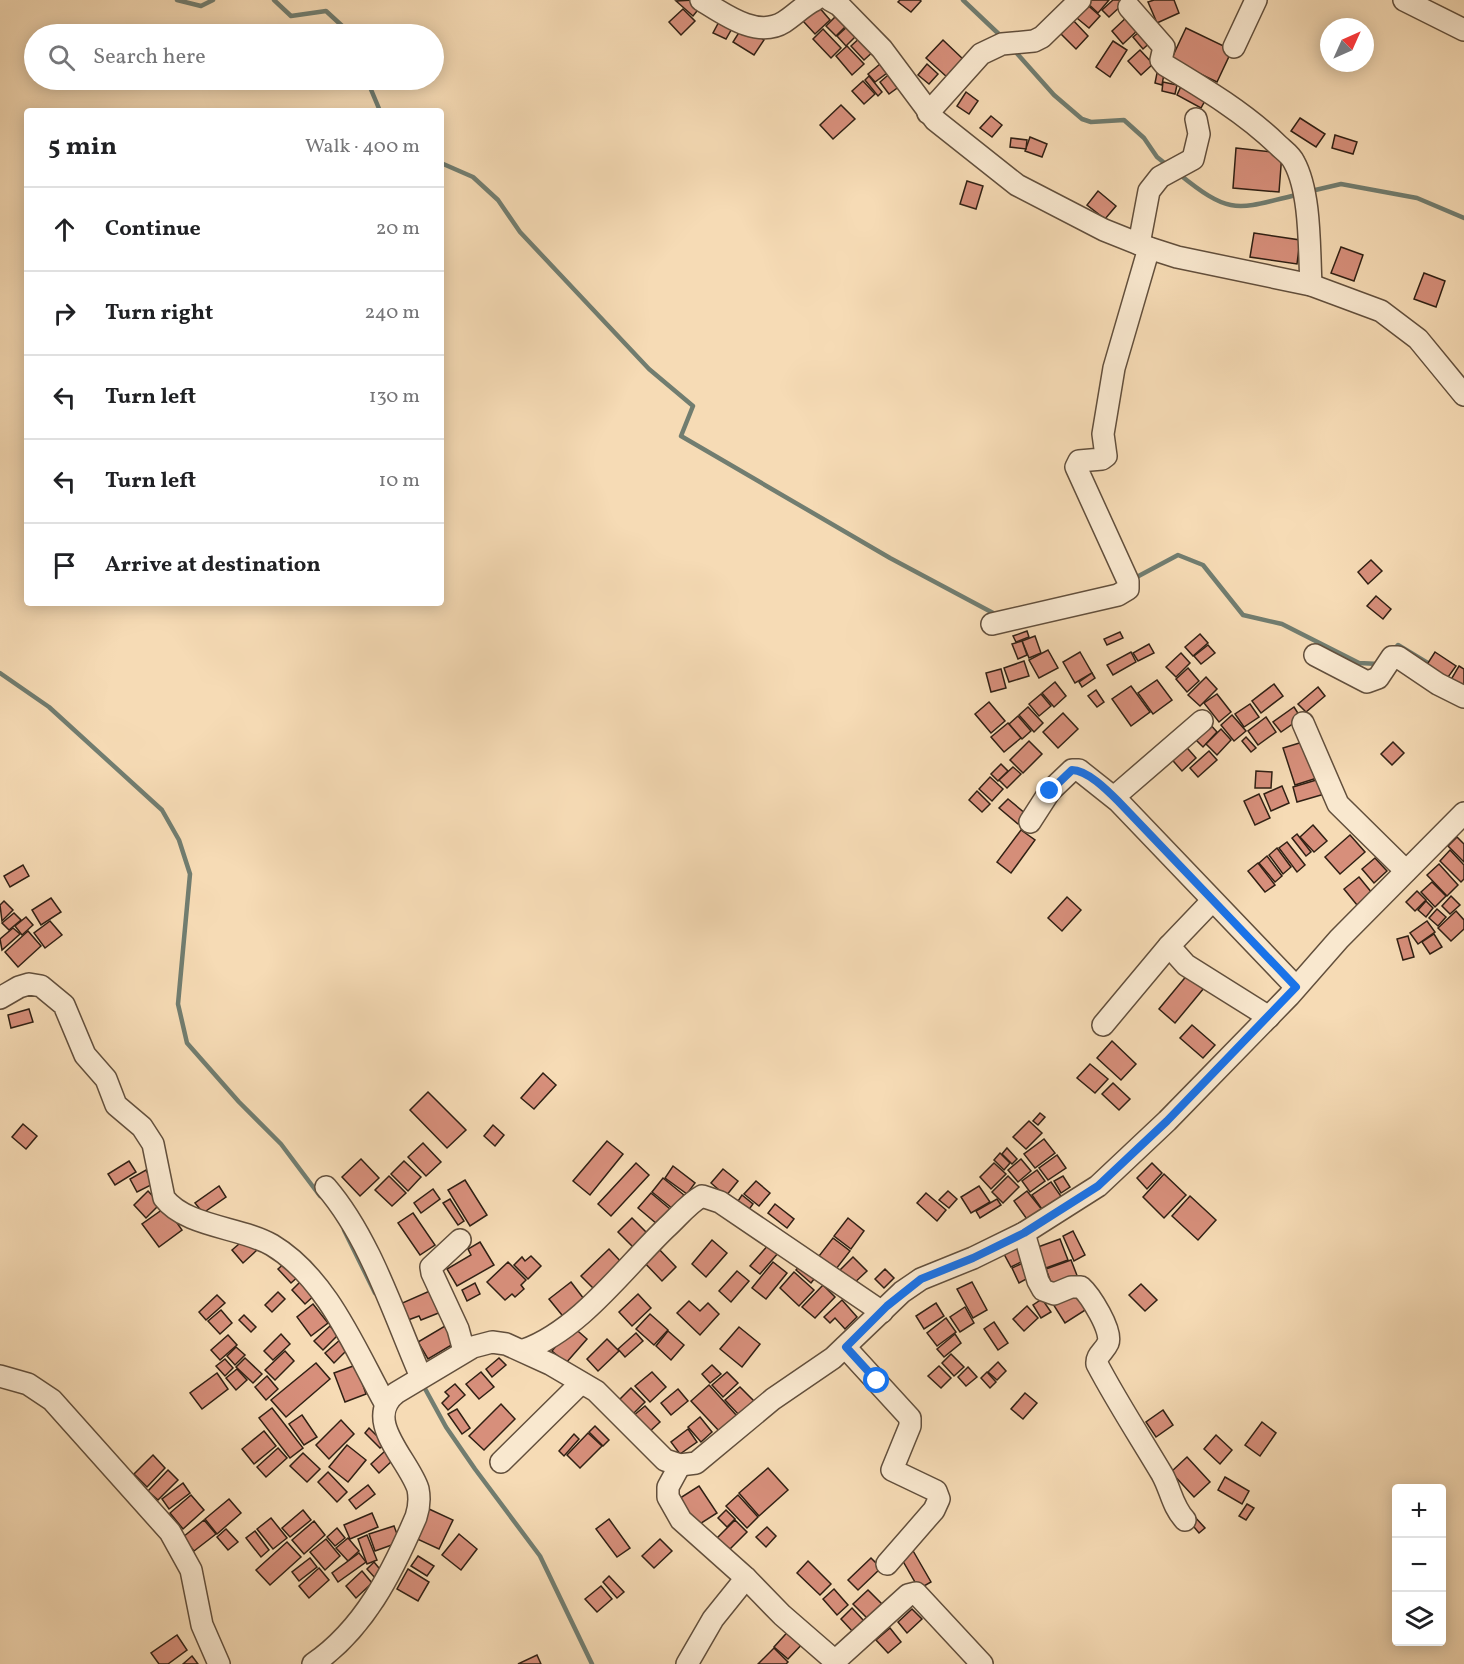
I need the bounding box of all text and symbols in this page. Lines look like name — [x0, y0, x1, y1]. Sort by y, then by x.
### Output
north arrow — [1320, 18, 1374, 72]
search box — [24, 24, 444, 90]
icon: search — [45, 41, 78, 74]
text: Search here — [93, 42, 206, 73]
text: 5 min — [48, 129, 117, 165]
text: Walk · 400 m — [305, 133, 420, 161]
icon: ahead — [48, 213, 81, 246]
text: Continue — [105, 214, 201, 245]
text: 20 m — [376, 215, 420, 243]
icon: right — [48, 297, 81, 330]
text: Turn right — [105, 298, 213, 329]
text: 240 m — [365, 299, 420, 327]
icon: left — [48, 381, 81, 414]
text: Turn left — [105, 382, 196, 413]
text: 130 m — [369, 383, 420, 411]
icon: left — [48, 465, 81, 498]
text: Turn left — [105, 466, 196, 497]
text: 10 m — [379, 467, 420, 495]
icon: arrive — [48, 549, 81, 582]
text: Arrive at destination — [105, 550, 321, 581]
route end — [1036, 777, 1062, 803]
route start — [863, 1367, 889, 1393]
map controls — [1392, 1484, 1446, 1646]
button: + — [1392, 1484, 1446, 1538]
button: − — [1392, 1538, 1446, 1592]
button: layers — [1392, 1592, 1446, 1646]

